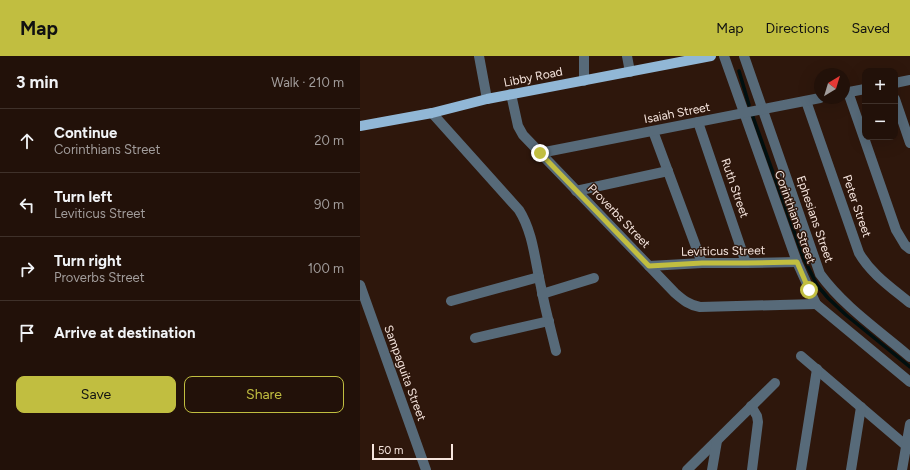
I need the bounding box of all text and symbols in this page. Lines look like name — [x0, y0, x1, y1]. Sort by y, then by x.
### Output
text: Map — [20, 17, 58, 40]
text: Map — [716, 20, 744, 37]
text: Directions — [766, 20, 829, 37]
text: Saved — [851, 20, 890, 37]
street label: Libby Road — [502, 64, 564, 90]
north arrow — [814, 68, 850, 104]
map controls — [862, 68, 898, 140]
button: + — [862, 68, 898, 104]
text: 3 min — [16, 72, 58, 92]
text: Walk · 210 m — [271, 75, 344, 90]
street label: Isaiah Street — [643, 100, 712, 126]
button: − — [862, 104, 898, 140]
text: Continue — [54, 124, 117, 142]
icon: ahead — [16, 130, 38, 152]
text: 20 m — [314, 133, 344, 148]
text: Corinthians Street — [54, 142, 160, 157]
route end — [531, 144, 549, 162]
street label: Ruth Street — [718, 156, 752, 220]
street label: Corinthians Street — [772, 168, 819, 266]
street label: Peter Street — [840, 173, 874, 239]
street label: Ephesians Street — [794, 174, 837, 265]
street label: Proverbs Street — [585, 181, 653, 251]
text: Turn left — [54, 188, 112, 206]
icon: left — [16, 194, 38, 216]
text: 90 m — [314, 197, 344, 212]
text: Leviticus Street — [54, 206, 145, 221]
street label: Leviticus Street — [681, 243, 766, 259]
text: Turn right — [54, 252, 122, 270]
icon: right — [16, 258, 38, 280]
text: 100 m — [308, 261, 344, 276]
text: Proverbs Street — [54, 270, 145, 285]
route start — [800, 281, 818, 299]
icon: arrive — [16, 322, 38, 344]
street label: Sampaguita Street — [381, 323, 429, 423]
text: Arrive at destination — [54, 324, 195, 342]
button: Save — [16, 376, 176, 413]
button: Share — [184, 376, 344, 413]
scale bar — [372, 442, 453, 461]
text: 50 m — [378, 444, 403, 457]

